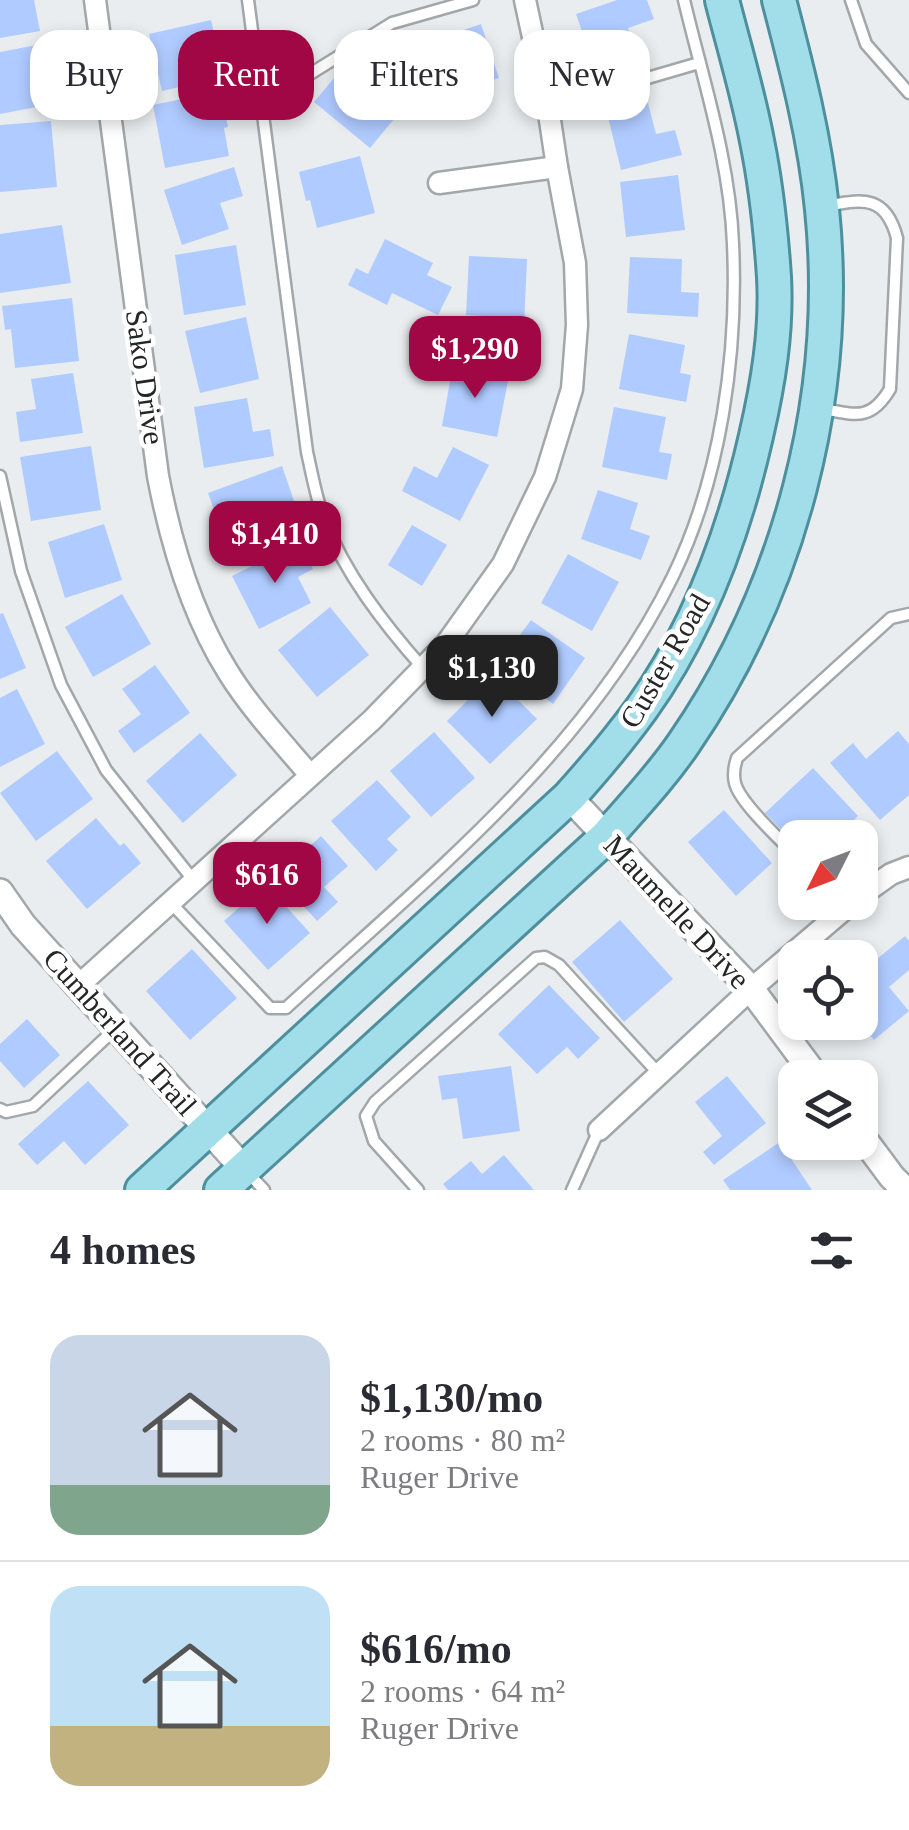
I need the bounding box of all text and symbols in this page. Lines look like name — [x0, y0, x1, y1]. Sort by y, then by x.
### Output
chip: Buy — [30, 30, 158, 120]
chip: Rent — [178, 30, 314, 120]
chip: Filters — [334, 30, 494, 120]
chip: New — [514, 30, 650, 120]
street label: Sako Drive — [120, 307, 171, 446]
pin: $1,290 — [394, 316, 556, 401]
text: $1,290 — [431, 330, 519, 366]
pin: $1,410 — [194, 501, 356, 586]
text: $1,410 — [231, 515, 319, 551]
street label: Custer Road — [613, 588, 716, 734]
pin: $1,130 — [411, 635, 573, 720]
text: $1,130 — [448, 649, 536, 685]
north arrow — [778, 820, 878, 920]
map controls — [778, 820, 878, 1160]
street label: Maumelle Drive — [598, 828, 757, 995]
pin: $616 — [208, 842, 326, 927]
text: $616 — [235, 856, 299, 892]
button: locate — [778, 940, 878, 1040]
street label: Cumberland Trail — [37, 942, 204, 1122]
button: layers — [778, 1060, 878, 1160]
icon: filters — [804, 1223, 859, 1278]
text: 4 homes — [50, 1227, 196, 1273]
icon: home — [130, 1375, 250, 1495]
text: $1,130/mo — [360, 1375, 543, 1421]
text: 2 rooms · 80 m² — [360, 1422, 565, 1458]
text: Ruger Drive — [360, 1459, 519, 1495]
icon: home — [130, 1626, 250, 1746]
text: $616/mo — [360, 1626, 512, 1672]
text: 2 rooms · 64 m² — [360, 1673, 565, 1709]
text: Ruger Drive — [360, 1710, 519, 1746]

